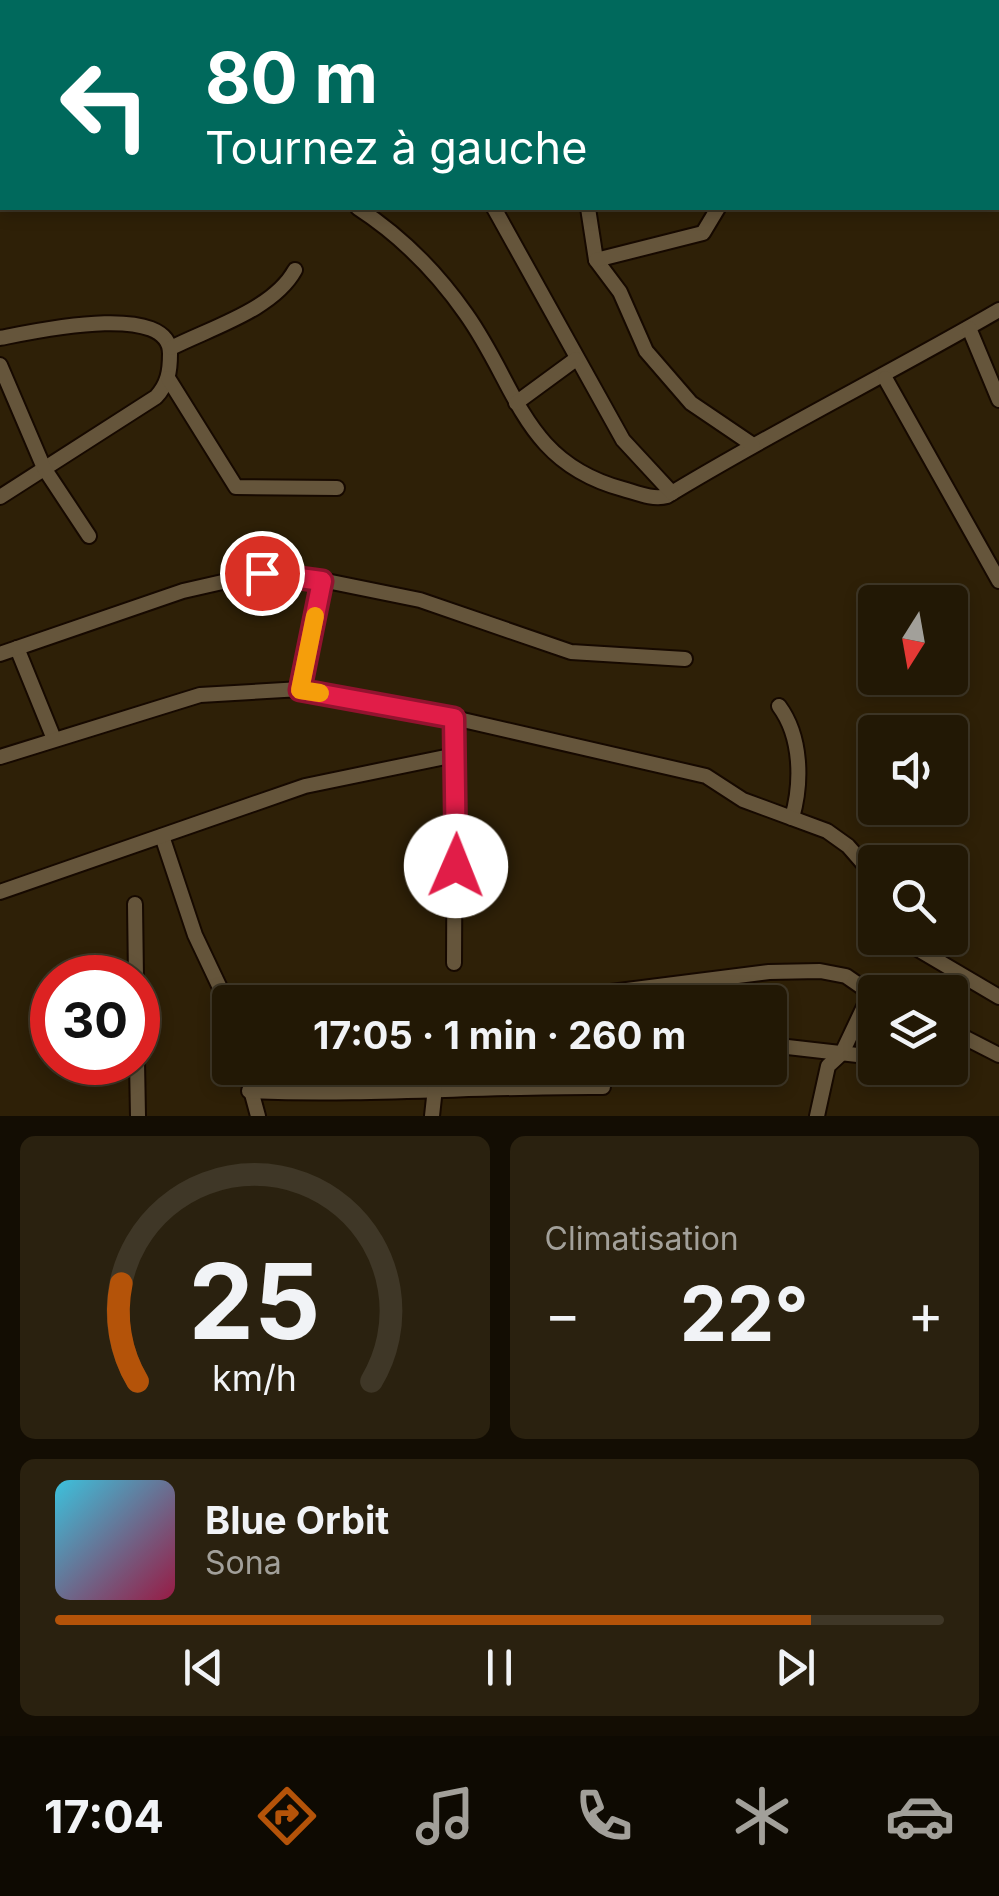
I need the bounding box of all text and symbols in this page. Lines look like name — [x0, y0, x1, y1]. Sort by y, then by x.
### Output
text: 80 m — [205, 35, 378, 120]
icon: left — [40, 40, 170, 170]
text: Tournez à gauche — [205, 120, 587, 175]
pin — [220, 531, 305, 616]
icon: arrive — [235, 546, 290, 601]
north arrow — [858, 585, 968, 695]
map controls — [858, 585, 968, 1085]
button: sound — [858, 715, 968, 825]
position arrow — [404, 814, 508, 918]
button: search — [858, 845, 968, 955]
speed limit sign: 30 — [30, 955, 160, 1085]
button: layers — [858, 975, 968, 1085]
text: 17:05 · 1 min · 260 m — [313, 1012, 686, 1058]
text: Climatisation — [545, 1219, 739, 1258]
text: 25 — [189, 1238, 321, 1364]
text: 22° — [680, 1268, 809, 1359]
text: − — [545, 1281, 581, 1347]
text: + — [908, 1281, 944, 1347]
text: km/h — [212, 1356, 297, 1400]
text: Blue Orbit — [205, 1497, 389, 1543]
text: Sona — [205, 1543, 282, 1582]
icon: previous — [176, 1640, 231, 1695]
icon: pause — [472, 1640, 527, 1695]
icon: next — [768, 1640, 823, 1695]
icon: directions — [252, 1781, 322, 1851]
icon: music — [410, 1781, 480, 1851]
icon: phone — [569, 1781, 639, 1851]
icon: climate — [727, 1781, 797, 1851]
icon: car — [885, 1781, 955, 1851]
text: 17:04 — [44, 1789, 164, 1844]

